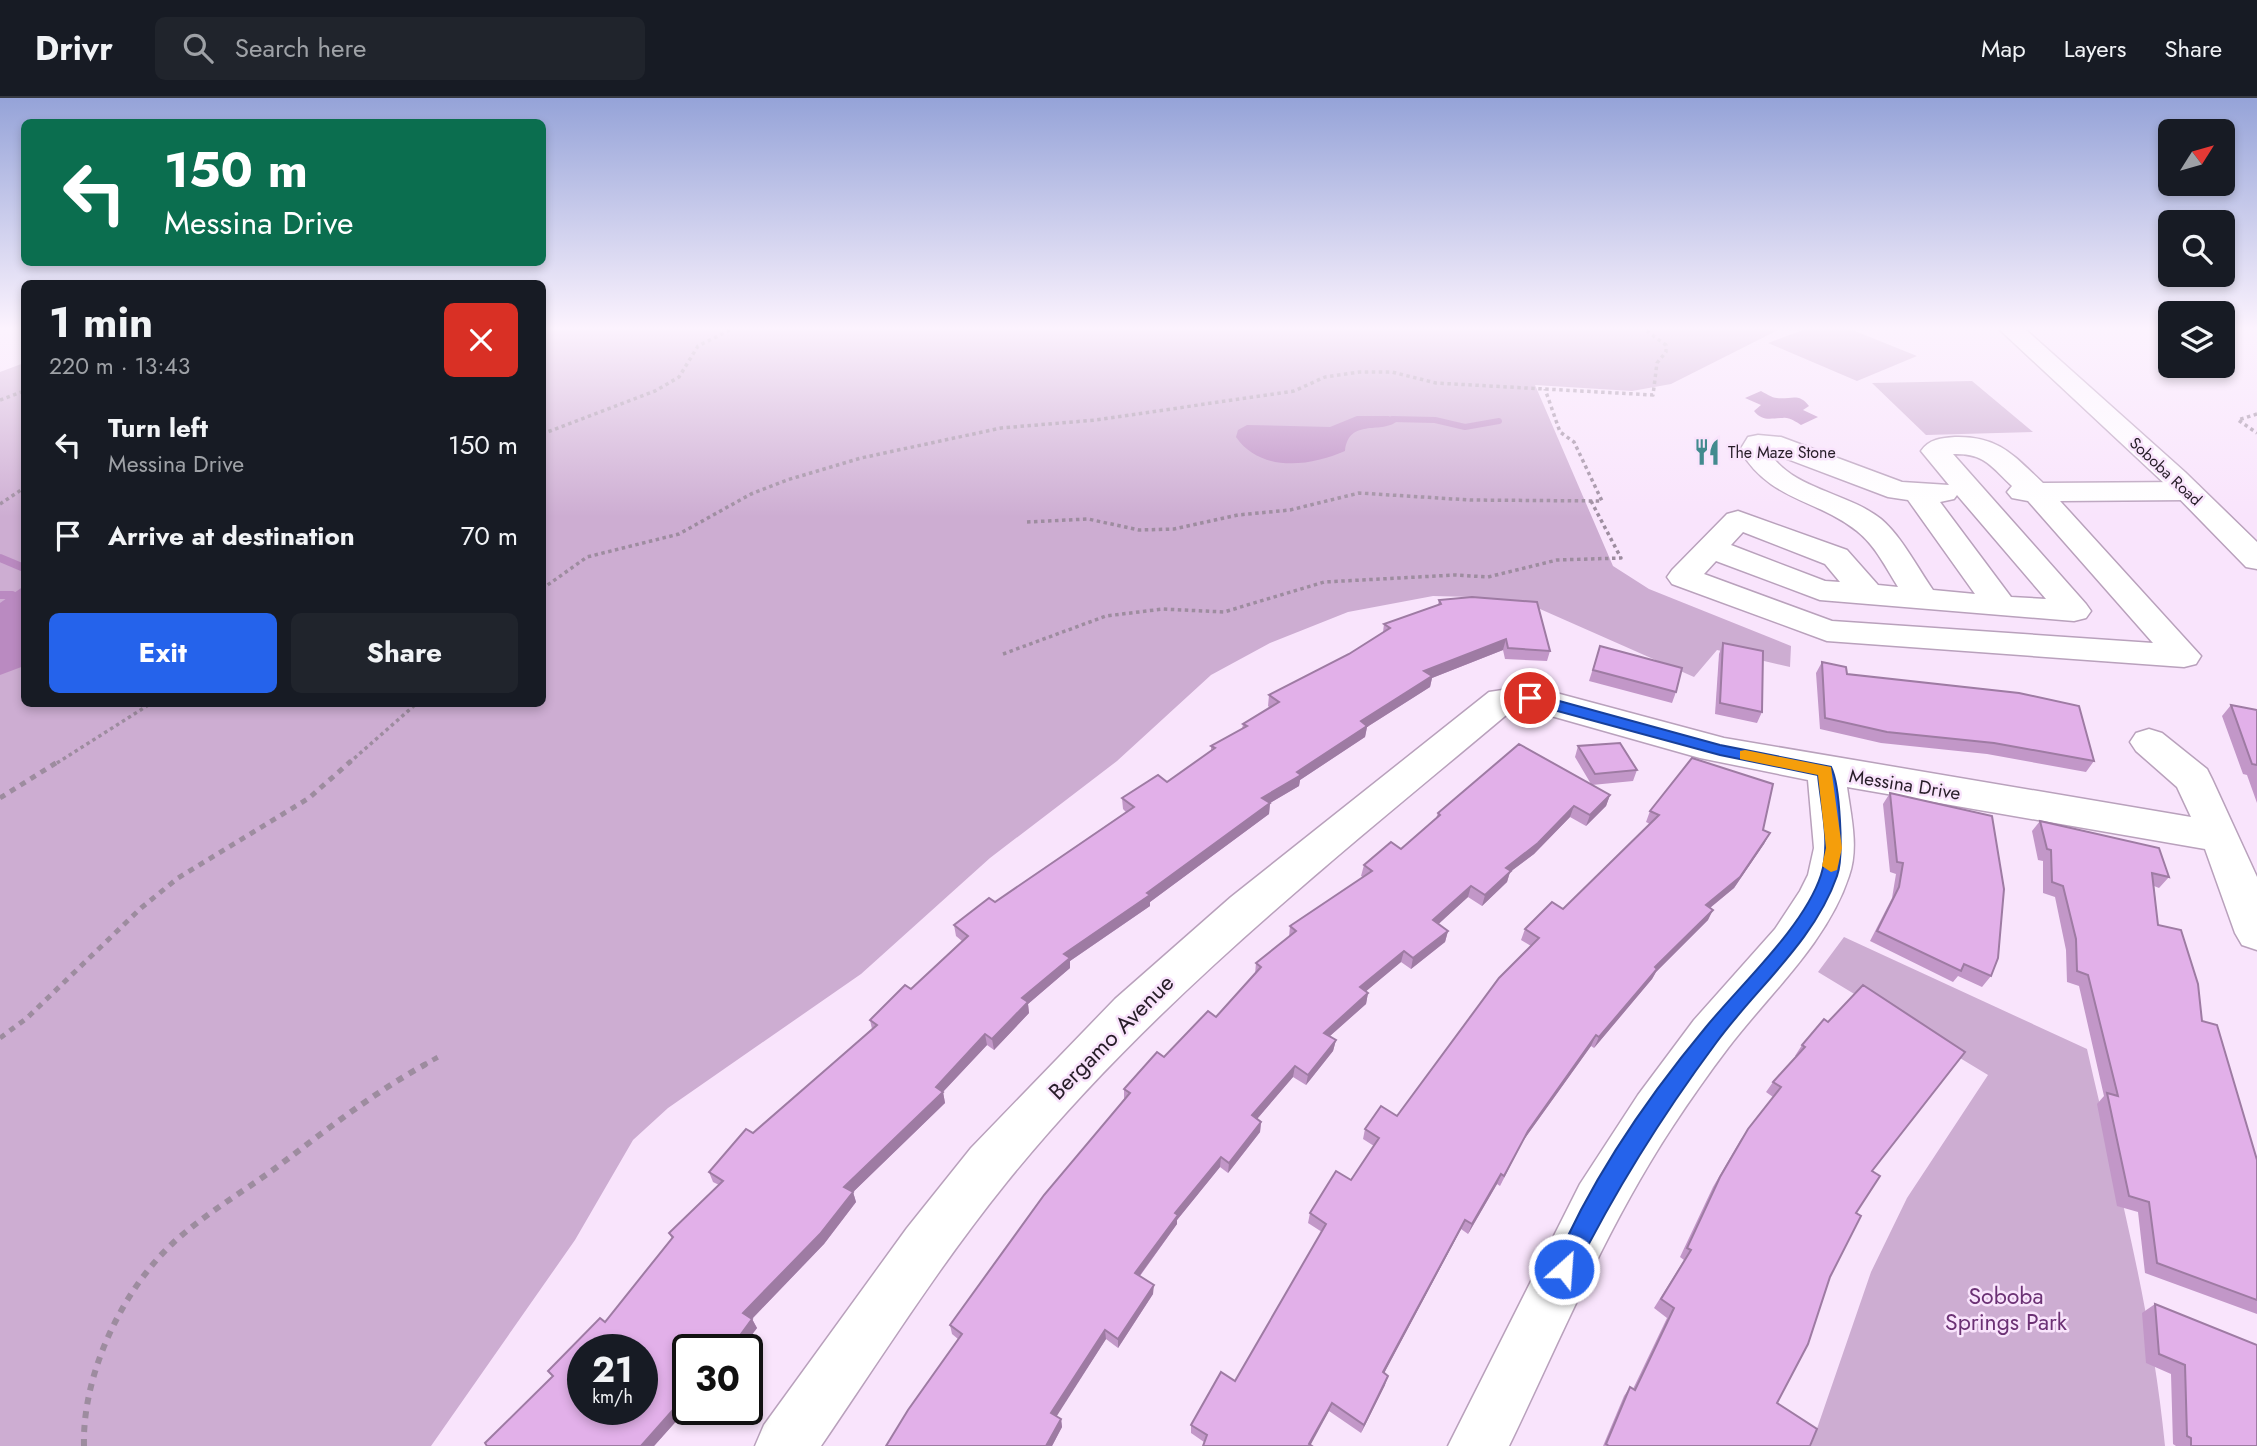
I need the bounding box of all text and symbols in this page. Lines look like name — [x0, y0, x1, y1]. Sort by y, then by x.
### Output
search box — [155, 17, 645, 80]
text: Drivr — [35, 25, 113, 72]
icon: search — [179, 29, 217, 67]
text: Search here — [235, 29, 366, 67]
text: Map — [1981, 31, 2026, 66]
text: Layers — [2064, 31, 2126, 66]
text: Share — [2164, 31, 2222, 66]
north arrow — [2158, 119, 2235, 196]
map controls — [2158, 119, 2235, 378]
text: 150 m — [164, 135, 308, 205]
icon: left — [49, 147, 140, 238]
text: Messina Drive — [164, 200, 353, 246]
button: search — [2158, 210, 2235, 287]
text: 1 min — [49, 292, 153, 353]
button: layers — [2158, 301, 2235, 378]
button: close — [444, 303, 518, 377]
text: 220 m · 13:43 — [49, 349, 190, 383]
text: Turn left — [108, 409, 208, 447]
icon: left — [49, 426, 87, 464]
text: 150 m — [448, 426, 518, 464]
street label: Soboba Road — [2124, 432, 2207, 511]
restaurant icon: The Maze Stone — [1692, 437, 1722, 467]
place label: The Maze Stone — [1728, 441, 1836, 464]
text: Messina Drive — [108, 447, 244, 481]
icon: arrive — [49, 517, 87, 555]
text: Arrive at destination — [108, 517, 355, 555]
text: 70 m — [461, 517, 518, 555]
button: Exit — [49, 613, 277, 693]
button: Share — [291, 613, 518, 693]
pin — [1500, 668, 1560, 728]
icon: arrive — [1511, 679, 1549, 717]
street label: Messina Drive — [1847, 762, 1963, 807]
street label: Bergamo Avenue — [1040, 966, 1182, 1108]
position arrow — [1527, 1232, 1601, 1306]
park label: Soboba Springs Park — [1945, 1279, 2068, 1339]
speed limit sign: 30 — [672, 1334, 763, 1425]
text: 21 — [592, 1345, 633, 1395]
text: km/h — [592, 1384, 633, 1410]

